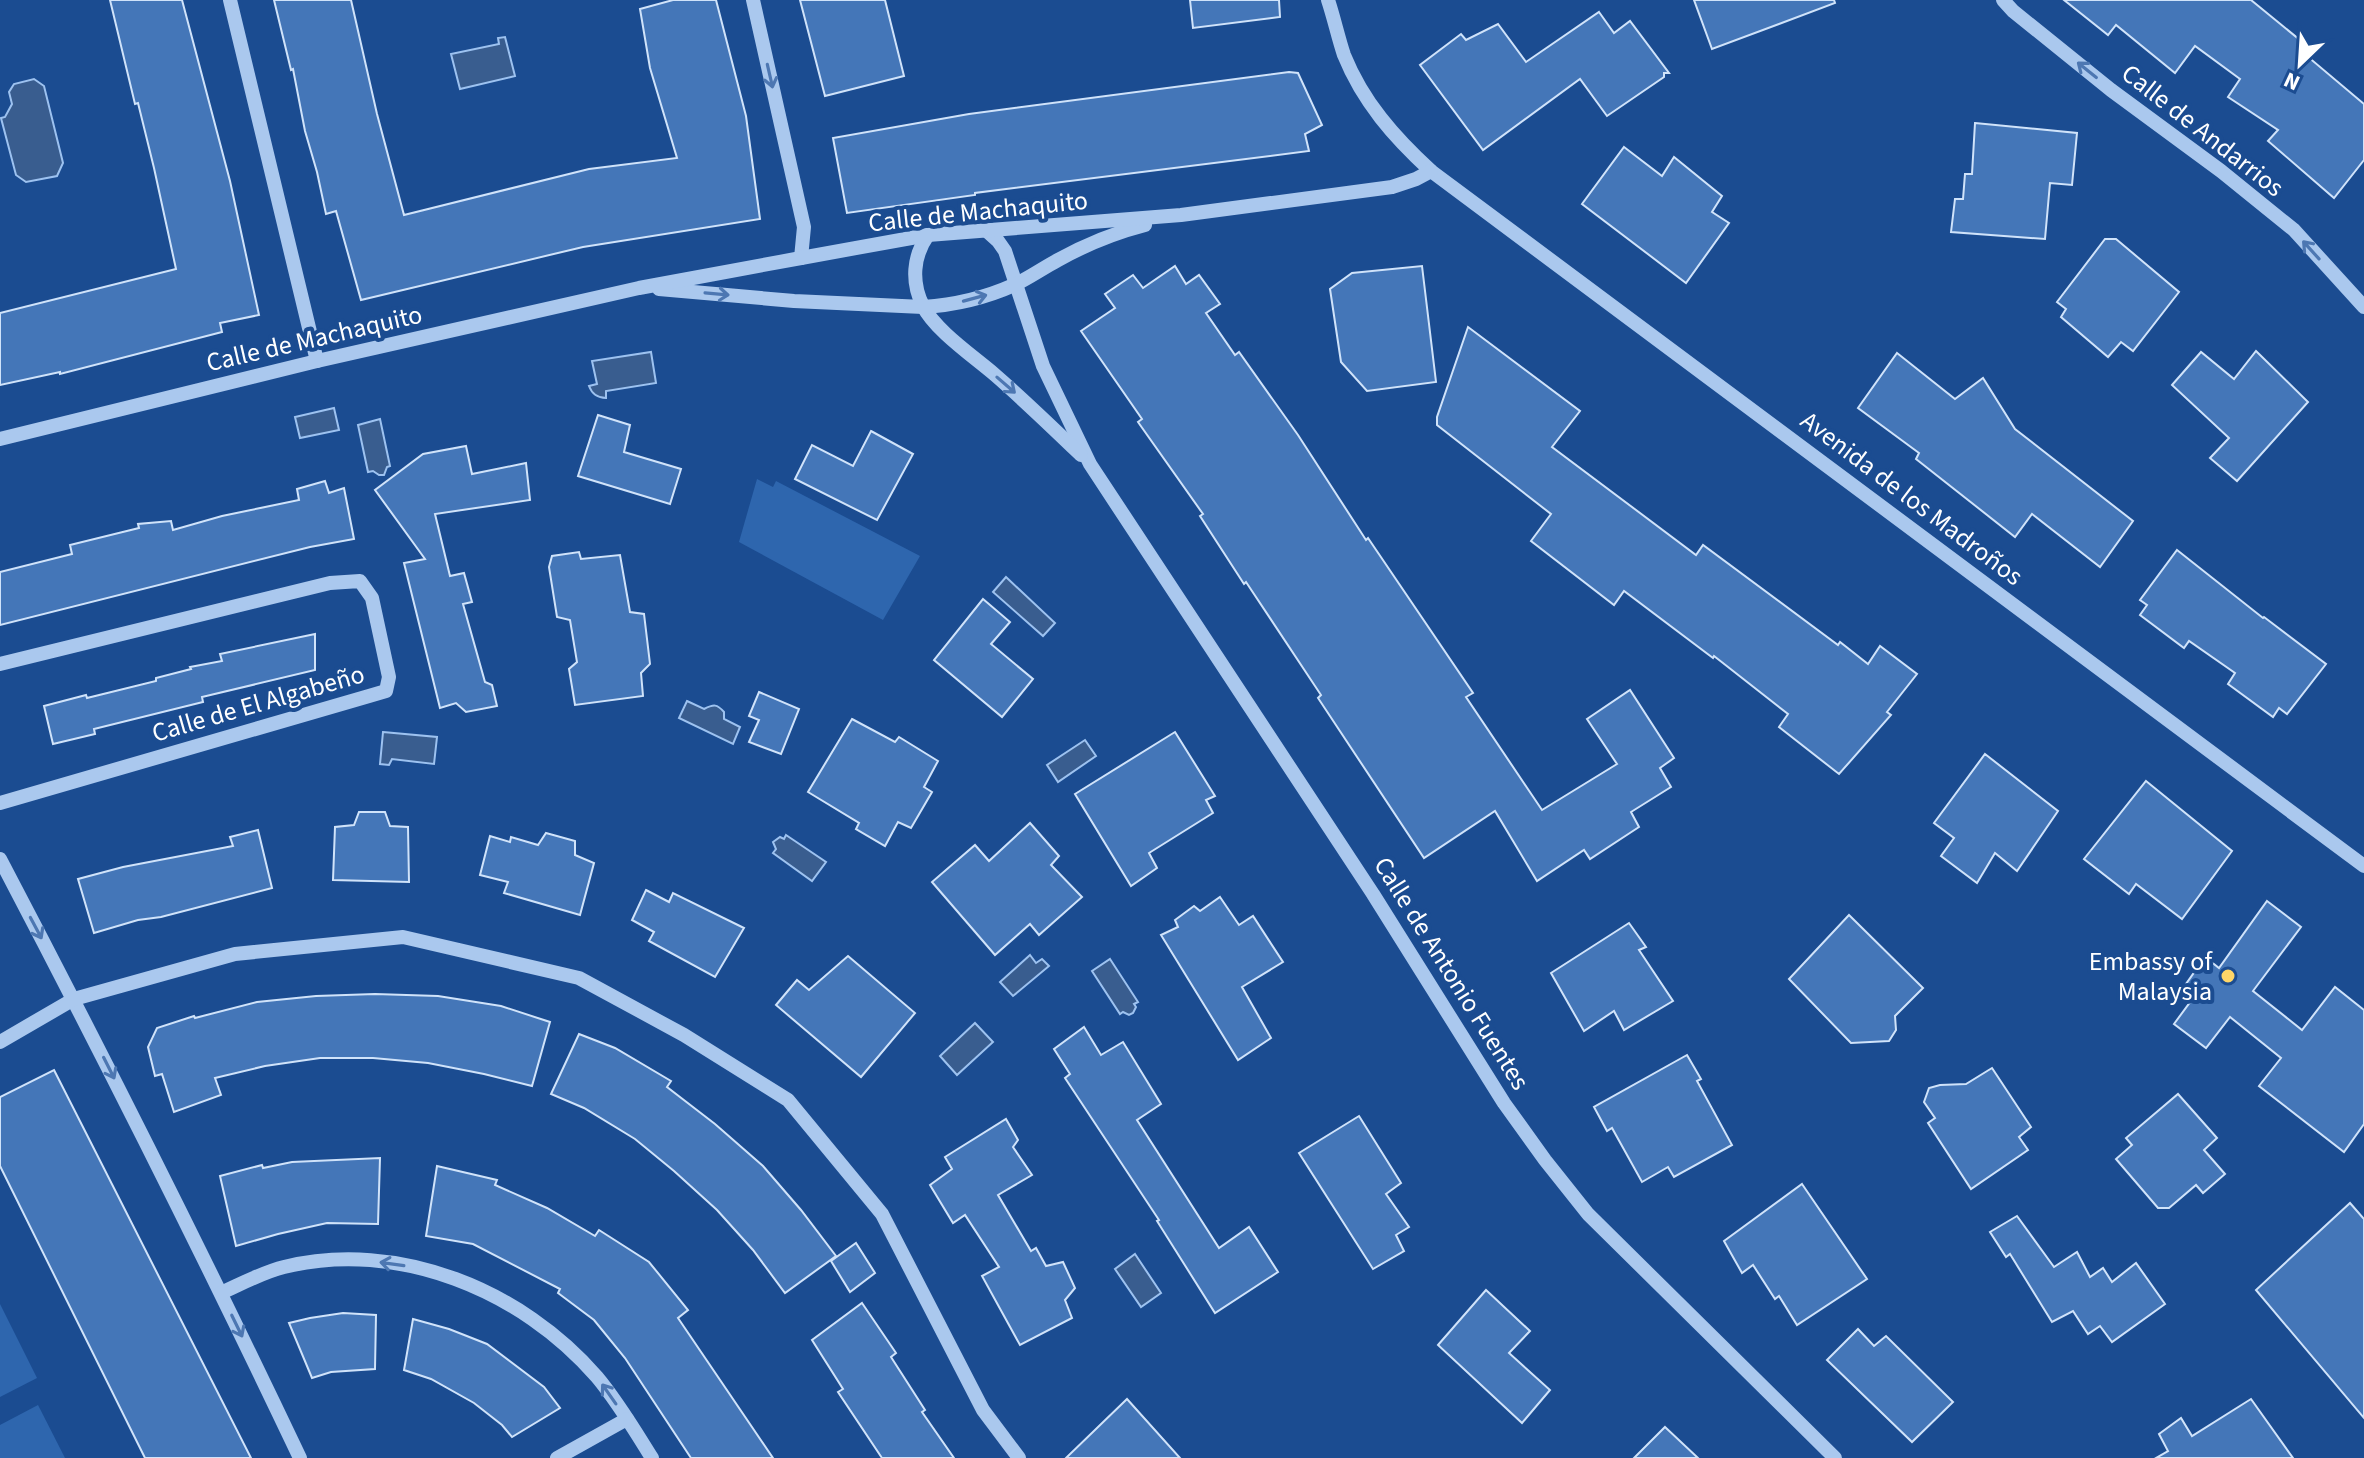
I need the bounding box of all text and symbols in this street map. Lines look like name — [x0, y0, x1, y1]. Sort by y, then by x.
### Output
north arrow — [2260, 24, 2340, 104]
street label: Calle de Andarrios — [2114, 55, 2292, 206]
one-way arrow — [2077, 61, 2098, 79]
one-way arrow — [763, 63, 778, 88]
text: N — [2279, 64, 2305, 99]
street label: Calle de Machaquito — [867, 182, 1090, 241]
one-way arrow — [2303, 240, 2321, 260]
one-way arrow — [703, 287, 730, 302]
one-way arrow — [962, 290, 988, 305]
street label: Calle de Machaquito — [203, 296, 426, 381]
one-way arrow — [995, 375, 1015, 393]
street label: Avenida de los Madroños — [1793, 402, 2031, 594]
street label: Calle de El Algabeño — [148, 655, 369, 752]
street label: Calle de Antonio Fuentes — [1365, 850, 1538, 1097]
one-way arrow — [29, 915, 45, 939]
place label: Embassy of Malaysia — [2089, 943, 2213, 1010]
marker: Embassy of Malaysia — [2219, 967, 2237, 985]
one-way arrow — [101, 1056, 117, 1080]
one-way arrow — [380, 1256, 405, 1271]
one-way arrow — [230, 1314, 245, 1338]
one-way arrow — [600, 1383, 617, 1405]

